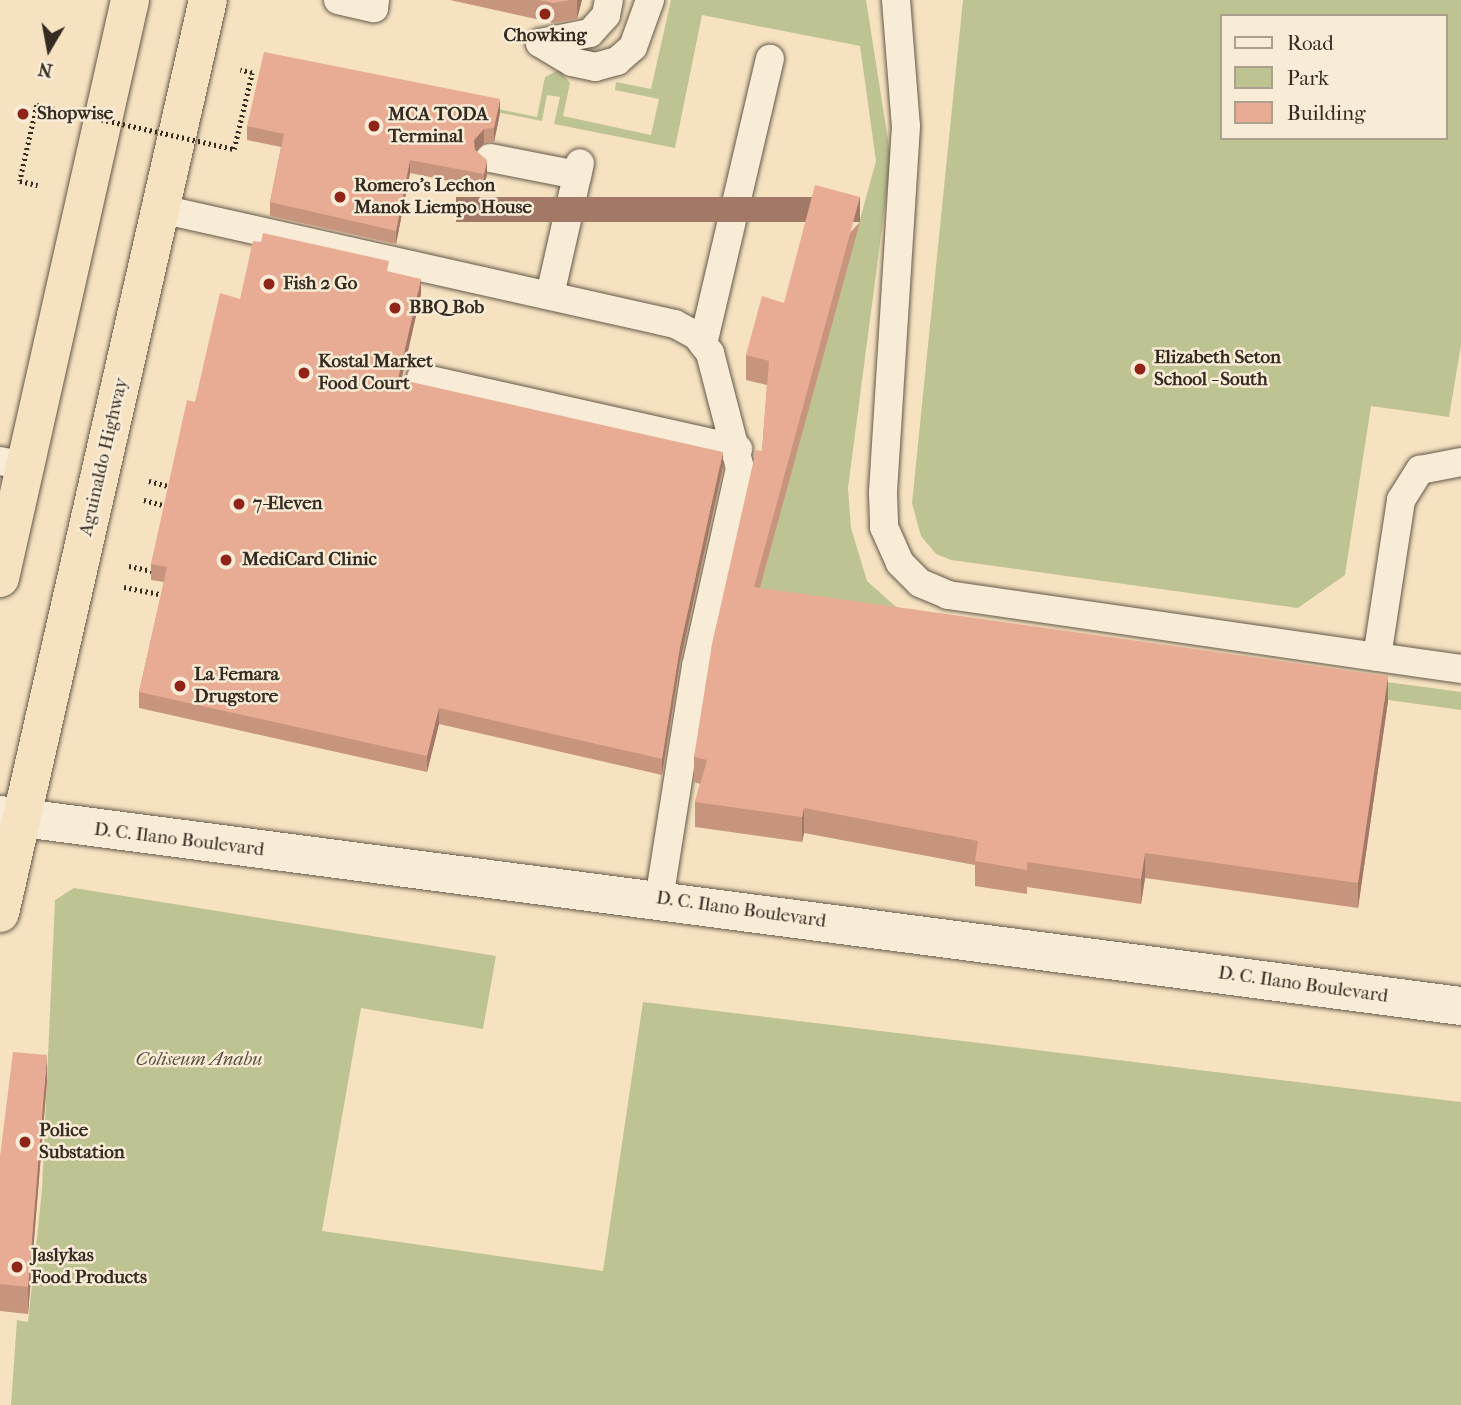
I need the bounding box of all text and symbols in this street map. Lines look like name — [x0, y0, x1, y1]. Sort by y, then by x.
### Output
marker: Chowking — [537, 6, 553, 22]
north arrow — [14, 14, 84, 84]
legend — [1220, 14, 1447, 140]
place label: Chowking — [503, 25, 587, 47]
text: Road — [1287, 31, 1334, 55]
text: N — [36, 58, 54, 82]
text: Park — [1287, 66, 1329, 90]
text: Building — [1287, 101, 1365, 125]
place label: Shopwise — [37, 103, 113, 125]
place label: MCA TODA Terminal — [388, 104, 488, 148]
marker: Shopwise — [15, 106, 31, 122]
marker: MCA TODA Terminal — [366, 118, 382, 134]
place label: Romero's Lechon Manok Liempo House — [354, 175, 532, 219]
marker: Romero's Lechon Manok Liempo House — [332, 189, 348, 205]
place label: Fish 2 Go — [283, 273, 357, 295]
marker: Fish 2 Go — [261, 276, 277, 292]
place label: BBQ Bob — [409, 297, 484, 319]
marker: BBQ Bob — [387, 300, 403, 316]
place label: Elizabeth Seton School - South — [1154, 347, 1281, 391]
place label: Kostal Market Food Court — [318, 351, 433, 395]
marker: Elizabeth Seton School - South — [1132, 361, 1148, 377]
marker: Kostal Market Food Court — [296, 365, 312, 381]
street label: Aguinaldo Highway — [75, 376, 133, 538]
place label: 7-Eleven — [253, 493, 323, 515]
marker: 7-Eleven — [231, 496, 247, 512]
place label: MediCard Clinic — [242, 549, 377, 571]
marker: MediCard Clinic — [216, 550, 236, 570]
place label: La Femara Drugstore — [194, 664, 279, 708]
marker: La Femara Drugstore — [172, 678, 188, 694]
street label: D. C. Ilano Boulevard — [93, 818, 265, 862]
street label: D. C. Ilano Boulevard — [655, 887, 827, 933]
street label: D. C. Ilano Boulevard — [1217, 962, 1389, 1008]
park label: Coliseum Anabu — [136, 1049, 262, 1071]
place label: Police Substation — [39, 1120, 125, 1164]
marker: Police Substation — [17, 1134, 33, 1150]
place label: Jaslykas Food Products — [31, 1245, 147, 1289]
marker: Jaslykas Food Products — [9, 1259, 25, 1275]

